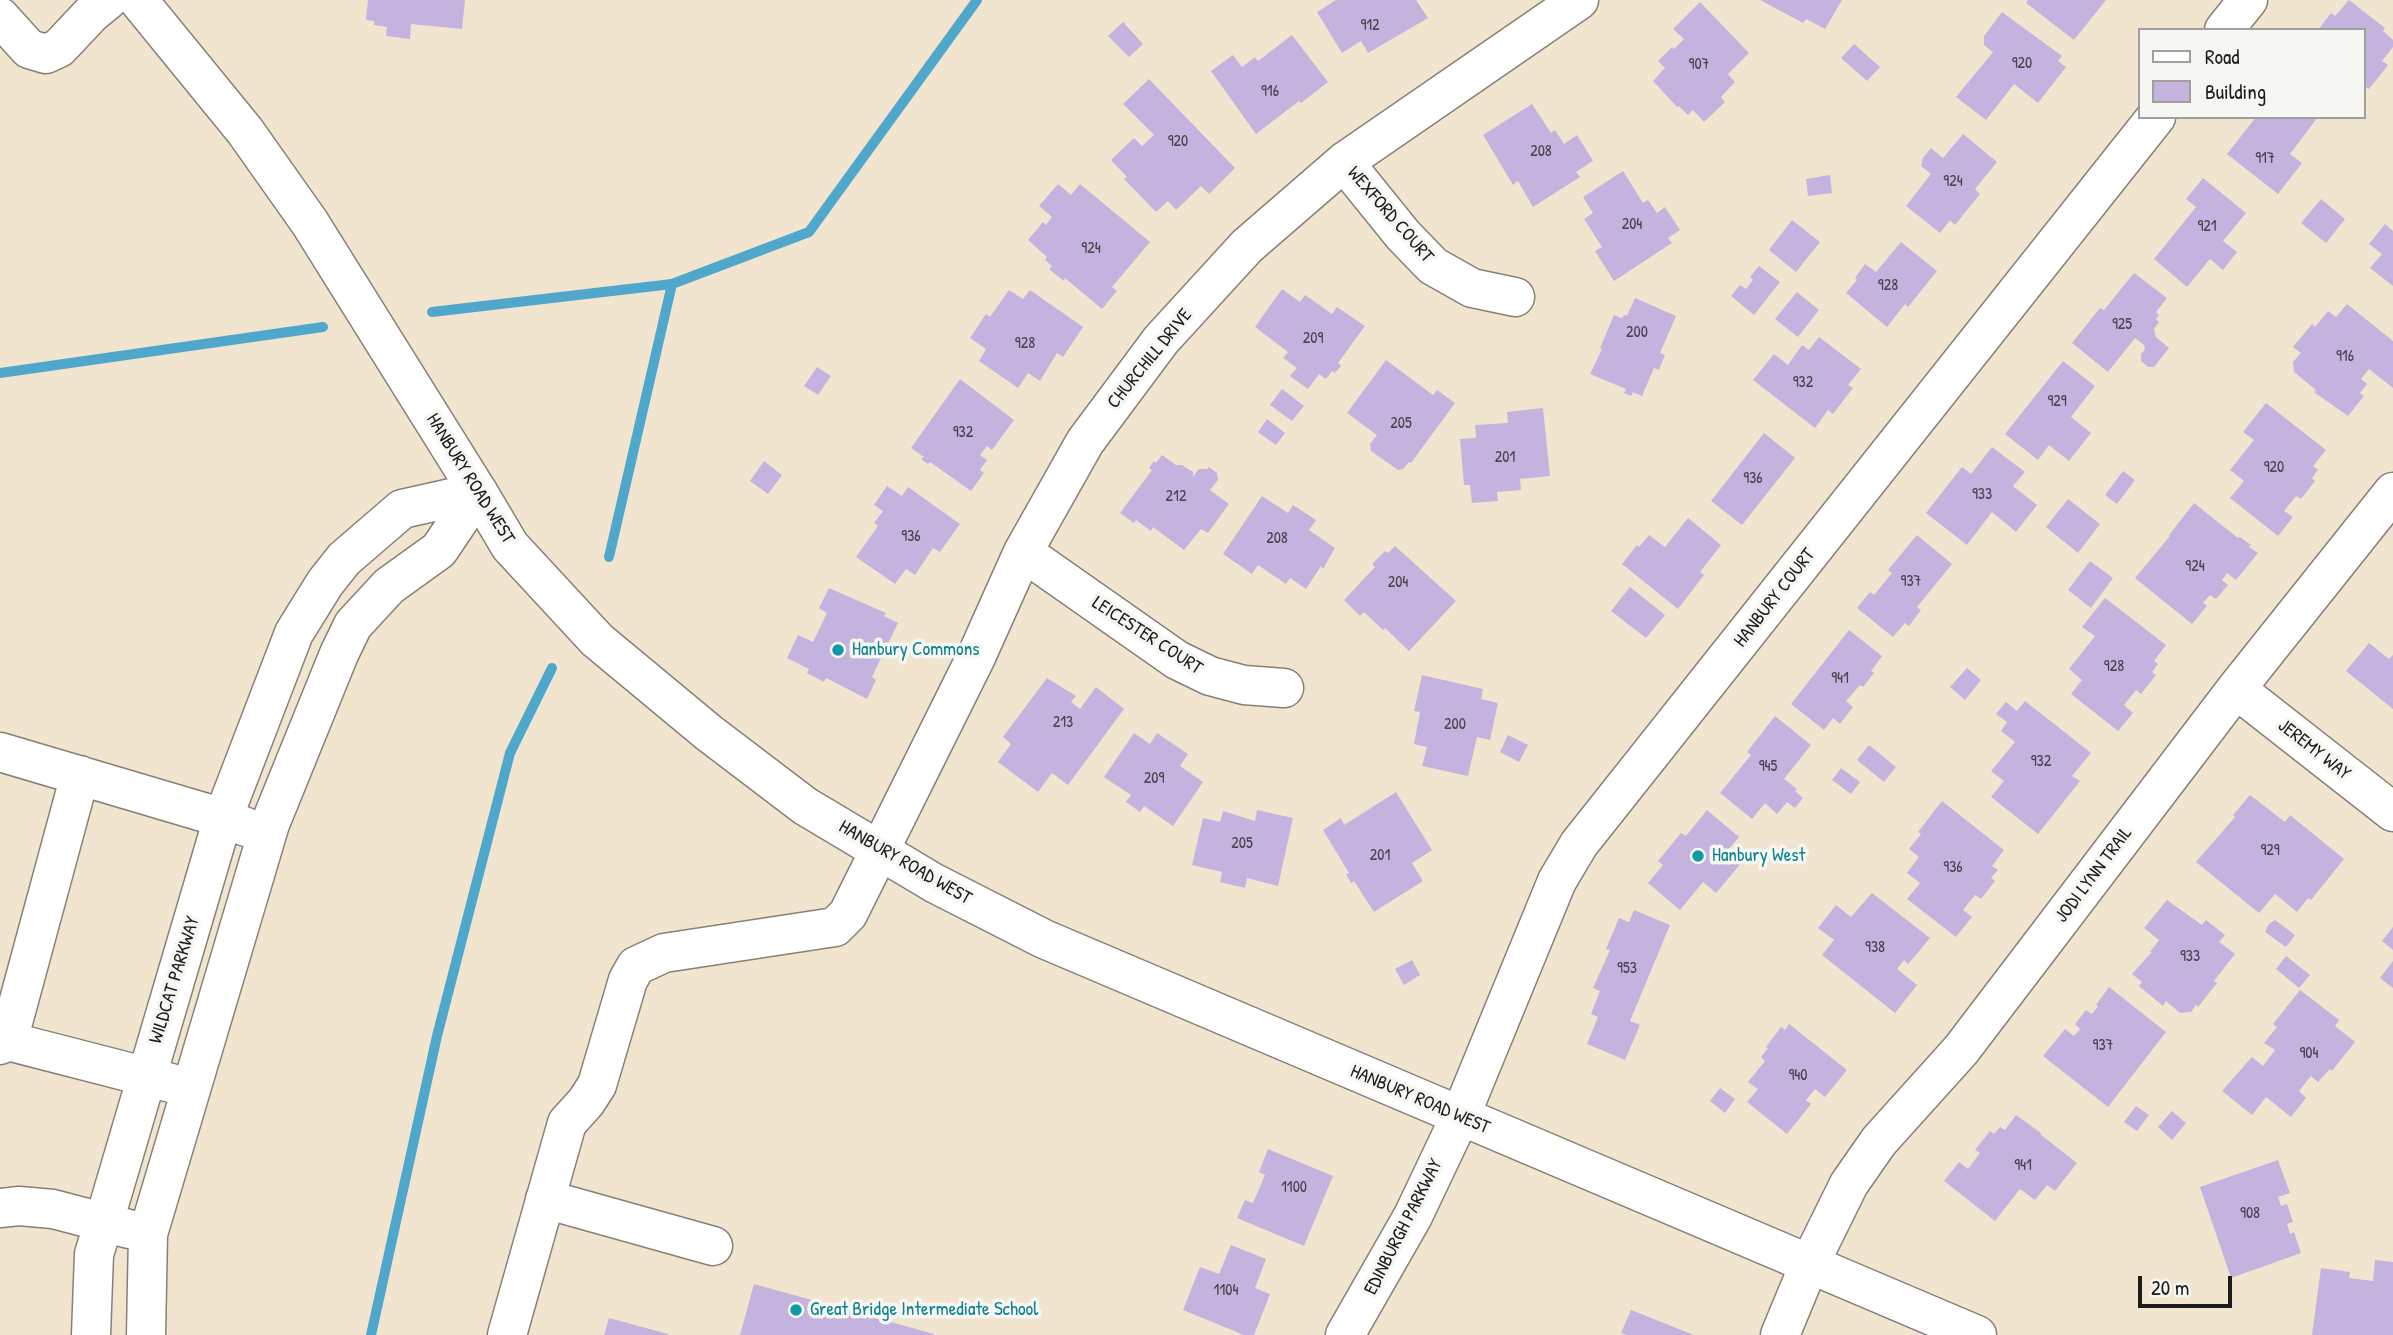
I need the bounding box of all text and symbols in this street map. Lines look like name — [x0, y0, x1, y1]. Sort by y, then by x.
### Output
house number: 912 — [1360, 16, 1380, 36]
legend — [2138, 28, 2365, 119]
text: Road — [2205, 42, 2239, 71]
house number: 920 — [2012, 54, 2032, 74]
house number: 907 — [1689, 55, 1709, 75]
text: Building — [2205, 77, 2266, 106]
house number: 916 — [1261, 82, 1279, 102]
house number: 920 — [1168, 132, 1188, 152]
house number: 208 — [1530, 142, 1552, 162]
house number: 917 — [2255, 149, 2275, 169]
street label: WEXFORD COURT — [1342, 162, 1438, 268]
house number: 924 — [1943, 172, 1963, 192]
house number: 204 — [1622, 215, 1642, 235]
house number: 921 — [2197, 217, 2217, 237]
house number: 924 — [1081, 239, 1101, 259]
house number: 928 — [1878, 276, 1898, 296]
street label: CHURCHILL DRIVE — [1103, 304, 1197, 414]
house number: 925 — [2112, 315, 2132, 335]
house number: 200 — [1626, 323, 1648, 343]
house number: 209 — [1303, 329, 1323, 349]
house number: 928 — [1015, 334, 1035, 354]
house number: 916 — [2336, 347, 2354, 367]
house number: 932 — [1793, 373, 1813, 393]
house number: 929 — [2047, 392, 2067, 412]
street label: HANBURY ROAD WEST — [421, 410, 519, 548]
house number: 205 — [1390, 414, 1412, 434]
house number: 932 — [953, 423, 973, 443]
house number: 201 — [1495, 448, 1515, 468]
house number: 920 — [2264, 458, 2284, 478]
house number: 936 — [1743, 469, 1763, 489]
house number: 933 — [1972, 485, 1992, 505]
house number: 212 — [1166, 487, 1186, 507]
house number: 936 — [901, 527, 921, 547]
house number: 208 — [1266, 529, 1288, 549]
street label: HANBURY COURT — [1729, 544, 1821, 652]
house number: 924 — [2185, 557, 2205, 577]
house number: 937 — [1901, 572, 1921, 592]
house number: 204 — [1388, 573, 1408, 593]
street label: LEICESTER COURT — [1088, 592, 1206, 680]
place label: Hanbury Commons — [852, 639, 980, 661]
marker: Hanbury Commons — [830, 642, 846, 658]
house number: 928 — [2104, 657, 2124, 677]
house number: 941 — [1831, 669, 1849, 689]
house number: 213 — [1053, 713, 1073, 733]
house number: 200 — [1444, 715, 1466, 735]
street label: JEREMY WAY — [2273, 715, 2355, 785]
house number: 932 — [2031, 752, 2051, 772]
house number: 945 — [1759, 757, 1777, 777]
house number: 209 — [1144, 769, 1164, 789]
street label: HANBURY ROAD WEST — [835, 816, 975, 910]
street label: JODI LYNN TRAIL — [2051, 823, 2137, 927]
house number: 205 — [1231, 834, 1253, 854]
house number: 929 — [2260, 841, 2280, 861]
place label: Hanbury West — [1712, 845, 1805, 867]
house number: 201 — [1370, 846, 1390, 866]
marker: Hanbury West — [1690, 848, 1706, 864]
house number: 936 — [1943, 858, 1963, 878]
street label: WILDCAT PARKWAY — [145, 914, 205, 1046]
house number: 938 — [1865, 938, 1885, 958]
house number: 933 — [2180, 947, 2200, 967]
house number: 953 — [1617, 959, 1637, 979]
house number: 937 — [2093, 1036, 2113, 1056]
house number: 904 — [2299, 1044, 2319, 1064]
street label: HANBURY ROAD WEST — [1347, 1060, 1493, 1140]
house number: 940 — [1788, 1066, 1808, 1086]
street label: EDINBURGH PARKWAY — [1360, 1155, 1448, 1299]
house number: 941 — [2014, 1156, 2032, 1176]
house number: 1100 — [1281, 1178, 1307, 1198]
house number: 908 — [2240, 1204, 2260, 1224]
scale bar — [2141, 1262, 2236, 1306]
text: 20 m — [2151, 1273, 2189, 1302]
house number: 1104 — [1214, 1281, 1238, 1301]
place label: Great Bridge Intermediate School — [810, 1299, 1038, 1321]
marker: Great Bridge Intermediate School — [788, 1302, 804, 1318]

